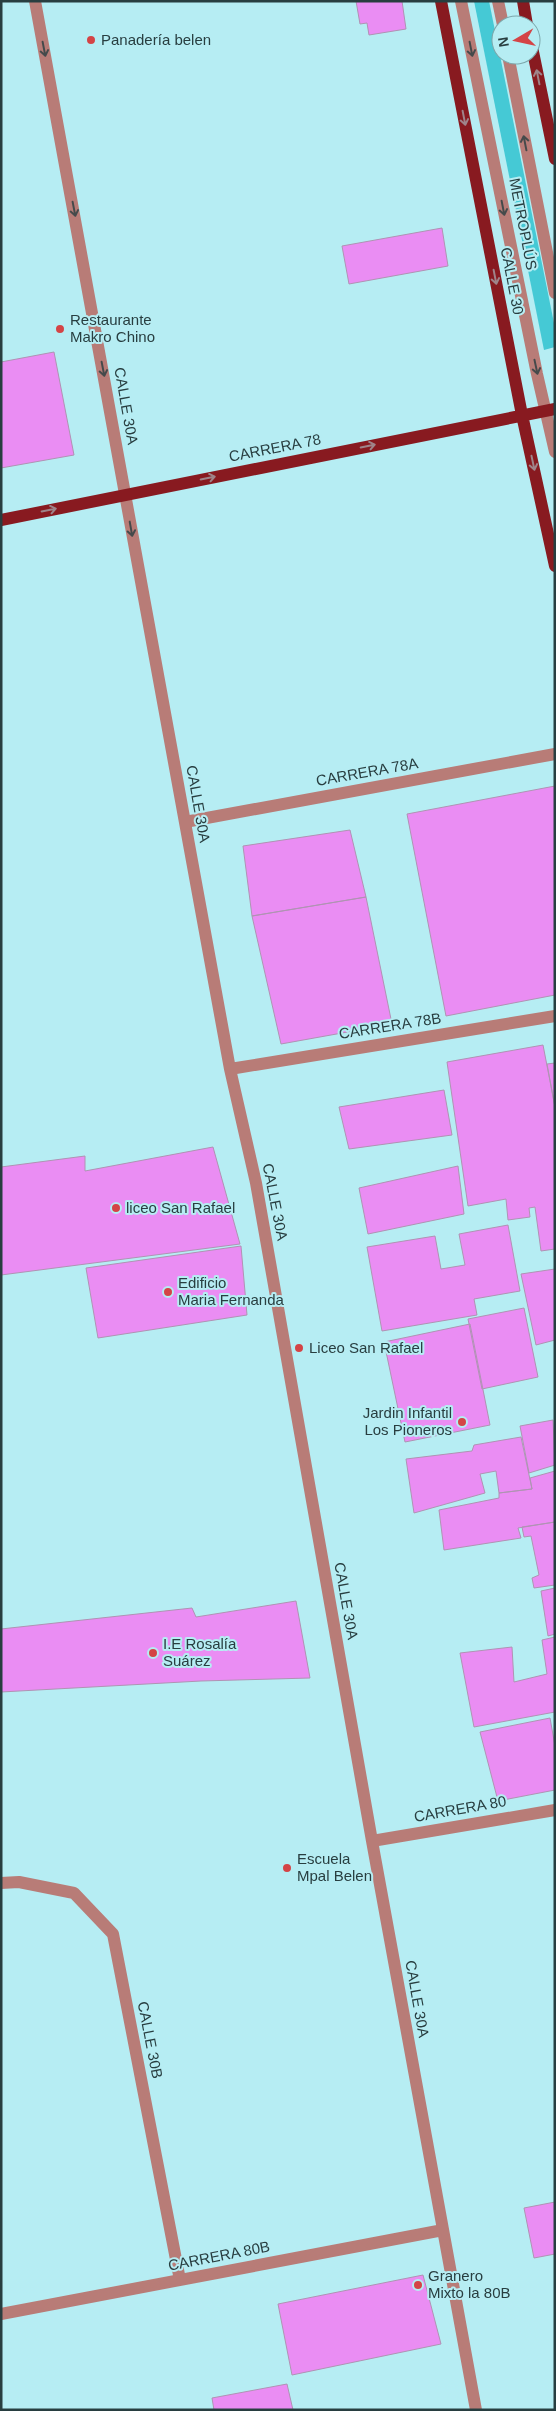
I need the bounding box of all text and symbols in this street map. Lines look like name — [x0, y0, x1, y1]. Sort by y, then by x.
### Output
north arrow — [491, 15, 541, 65]
place label: Panadería belen — [101, 31, 211, 48]
marker: Panadería belen — [85, 34, 97, 46]
text: N — [494, 36, 512, 48]
one-way arrow — [39, 41, 49, 57]
one-way arrow — [466, 41, 476, 57]
one-way arrow — [533, 70, 542, 86]
one-way arrow — [459, 109, 469, 125]
one-way arrow — [520, 135, 530, 151]
street label: METROPLÚS — [506, 176, 541, 271]
one-way arrow — [499, 200, 508, 216]
one-way arrow — [69, 201, 79, 217]
street label: CALLE 30 — [498, 246, 527, 316]
one-way arrow — [491, 269, 500, 285]
place label: Restaurante Makro Chino — [70, 311, 155, 345]
marker: Restaurante Makro Chino — [54, 323, 66, 335]
one-way arrow — [531, 359, 541, 375]
one-way arrow — [99, 360, 109, 376]
street label: CALLE 30A — [111, 366, 142, 446]
street label: CARRERA 78 — [227, 430, 322, 465]
one-way arrow — [359, 441, 375, 450]
one-way arrow — [528, 454, 538, 470]
one-way arrow — [200, 473, 216, 483]
one-way arrow — [41, 505, 57, 514]
one-way arrow — [127, 520, 137, 536]
street label: CARRERA 78A — [315, 754, 419, 789]
street label: CALLE 30A — [183, 764, 214, 844]
street label: CARRERA 78B — [338, 1009, 442, 1042]
street label: CALLE 30A — [260, 1162, 291, 1242]
place label: liceo San Rafael — [126, 1199, 235, 1216]
marker: liceo San Rafael — [110, 1202, 122, 1214]
place label: Edificio Maria Fernanda — [178, 1274, 285, 1308]
marker: Edificio Maria Fernanda — [162, 1286, 174, 1298]
place label: Liceo San Rafael — [309, 1339, 423, 1356]
marker: Liceo San Rafael — [293, 1342, 305, 1354]
place label: Jardin Infantil Los Pioneros — [363, 1404, 452, 1438]
marker: Jardin Infantil Los Pioneros — [456, 1416, 468, 1428]
street label: CALLE 30A — [331, 1561, 362, 1641]
place label: I.E Rosalía Suárez — [163, 1635, 237, 1669]
marker: I.E Rosalía Suárez — [147, 1647, 159, 1659]
street label: CARRERA 80 — [412, 1792, 507, 1825]
place label: Escuela Mpal Belen — [297, 1850, 372, 1884]
marker: Escuela Mpal Belen — [281, 1862, 293, 1874]
street label: CALLE 30A — [402, 1959, 433, 2039]
street label: CALLE 30B — [135, 2000, 166, 2080]
street label: CARRERA 80B — [167, 2237, 271, 2274]
place label: Granero Mixto la 80B — [428, 2267, 511, 2301]
marker: Granero Mixto la 80B — [412, 2279, 424, 2291]

